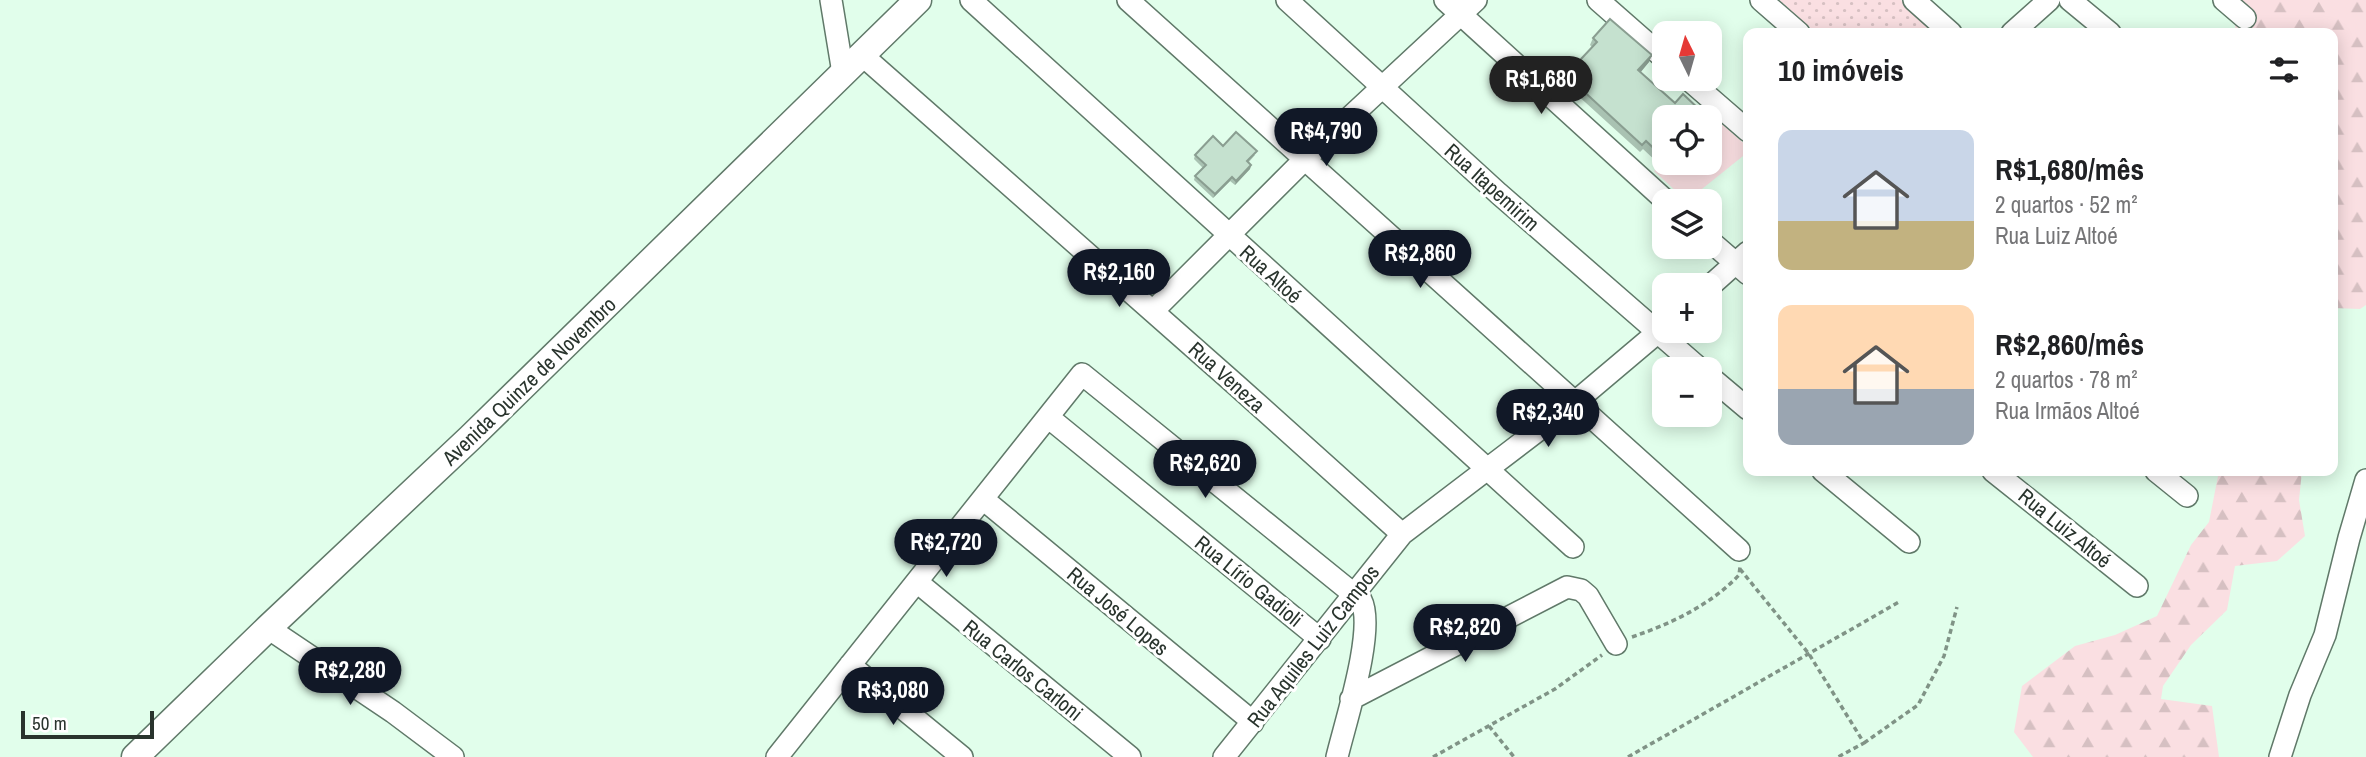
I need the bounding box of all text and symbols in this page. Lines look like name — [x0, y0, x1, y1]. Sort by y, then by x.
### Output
north arrow — [1652, 21, 1722, 91]
map controls — [1652, 21, 1722, 427]
text: 10 imóveis — [1778, 50, 1904, 90]
icon: filters — [2265, 51, 2303, 89]
pin: R$1,680 — [1476, 57, 1606, 116]
text: R$1,680 — [1505, 63, 1577, 94]
button: locate — [1652, 105, 1722, 175]
pin: R$4,790 — [1261, 108, 1391, 168]
text: R$4,790 — [1290, 115, 1362, 146]
street label: Rua Itapemirim — [1438, 137, 1546, 237]
text: R$1,680/mês — [1995, 149, 2144, 189]
icon: home — [1834, 158, 1918, 242]
button: layers — [1652, 189, 1722, 259]
text: 2 quartos · 52 m² — [1995, 189, 2138, 220]
text: Rua Luiz Altoé — [1995, 220, 2118, 251]
pin: R$2,860 — [1355, 230, 1485, 290]
text: R$2,860 — [1384, 237, 1456, 268]
street label: Rua Altoé — [1234, 238, 1308, 310]
pin: R$2,160 — [1054, 250, 1184, 309]
text: R$2,160 — [1083, 256, 1155, 287]
button: + — [1652, 273, 1722, 343]
street label: Avenida Quinze de Novembro — [435, 290, 622, 472]
text: R$2,860/mês — [1995, 324, 2144, 364]
icon: home — [1834, 333, 1918, 417]
street label: Rua Veneza — [1182, 335, 1272, 419]
button: − — [1652, 357, 1722, 427]
text: 2 quartos · 78 m² — [1995, 364, 2138, 395]
pin: R$2,340 — [1483, 390, 1613, 449]
text: Rua Irmãos Altoé — [1995, 395, 2140, 426]
text: R$2,340 — [1512, 396, 1584, 427]
pin: R$2,620 — [1140, 440, 1270, 500]
text: R$2,620 — [1169, 447, 1241, 478]
street label: Rua Luiz Altoé — [2012, 481, 2118, 575]
pin: R$2,720 — [881, 520, 1011, 579]
text: R$2,720 — [910, 526, 982, 557]
street label: Rua Lírio Gadioli — [1189, 528, 1309, 634]
street label: Rua Aquiles Luiz Campos — [1240, 559, 1386, 733]
street label: Rua José Lopes — [1061, 560, 1175, 662]
pin: R$2,820 — [1400, 604, 1530, 664]
text: R$2,820 — [1429, 611, 1501, 642]
street label: Rua Carlos Carloni — [957, 613, 1089, 727]
pin: R$2,280 — [285, 648, 415, 707]
text: R$2,280 — [314, 654, 386, 685]
pin: R$3,080 — [828, 668, 958, 727]
text: R$3,080 — [857, 674, 929, 705]
scale bar — [21, 708, 154, 740]
text: 50 m — [32, 710, 67, 736]

